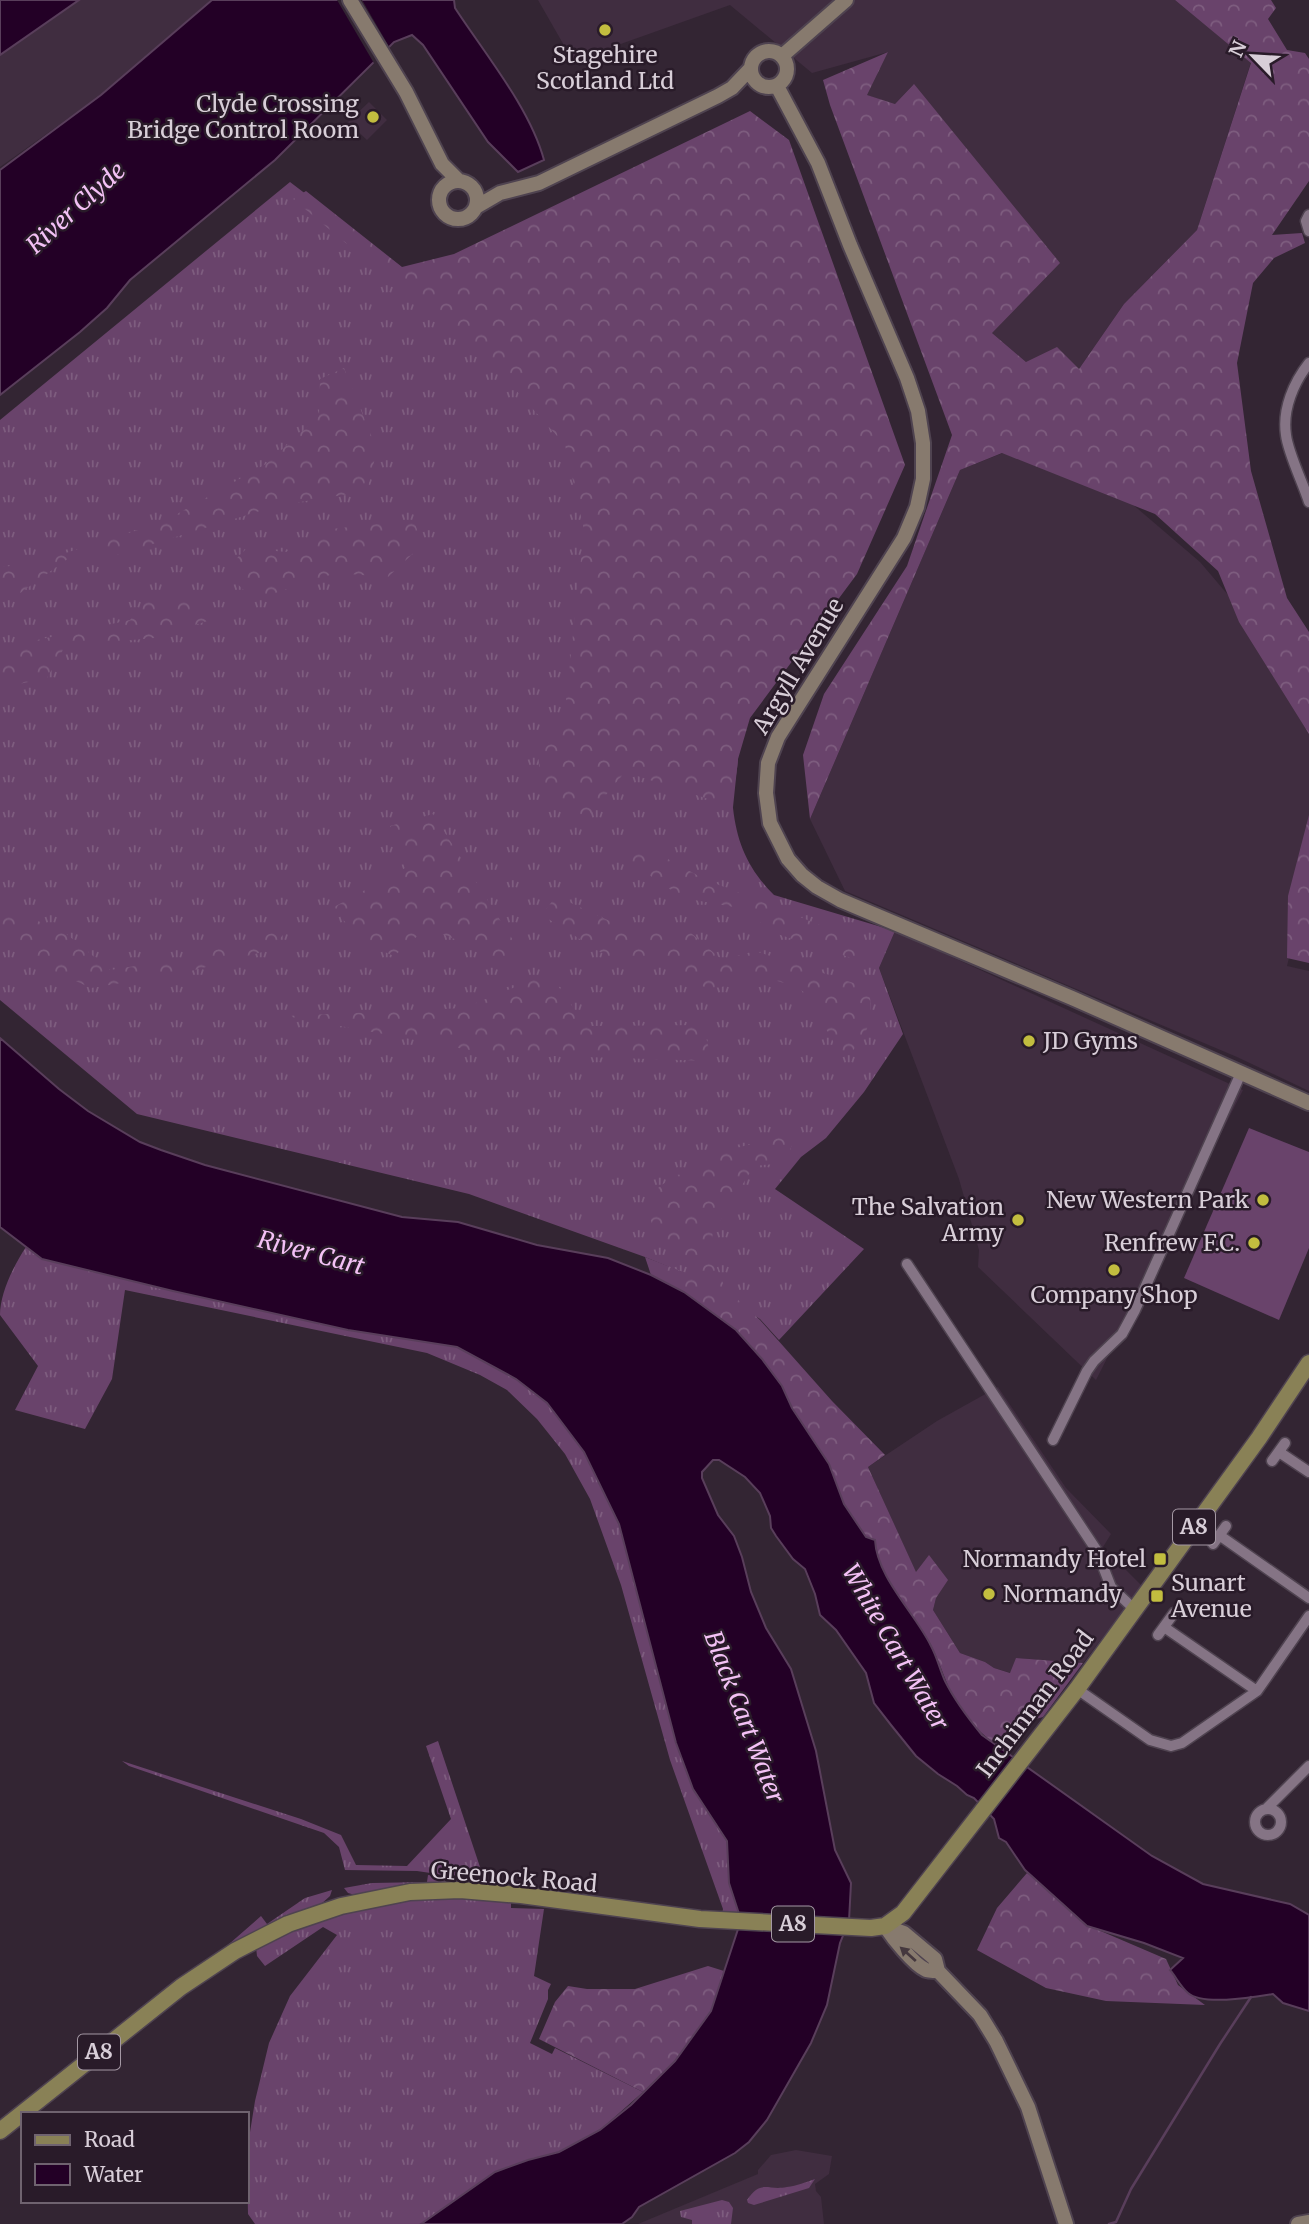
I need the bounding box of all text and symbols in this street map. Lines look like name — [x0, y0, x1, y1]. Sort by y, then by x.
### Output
north arrow — [1218, 21, 1288, 91]
marker: Stagehire Scotland Ltd — [597, 22, 613, 38]
text: N — [1224, 37, 1252, 61]
place label: Stagehire Scotland Ltd — [536, 40, 674, 95]
place label: Clyde Crossing Bridge Control Room — [127, 89, 359, 144]
marker: Clyde Crossing Bridge Control Room — [365, 109, 381, 125]
water label: River Clyde — [20, 155, 132, 260]
street label: Argyll Avenue — [745, 592, 850, 740]
place label: JD Gyms — [1042, 1026, 1138, 1055]
marker: JD Gyms — [1021, 1033, 1037, 1049]
place label: New Western Park — [1046, 1185, 1249, 1214]
place label: The Salvation Army — [852, 1192, 1005, 1247]
marker: New Western Park — [1255, 1192, 1271, 1208]
marker: The Salvation Army — [1010, 1212, 1026, 1228]
water label: River Cart — [254, 1223, 368, 1282]
place label: Renfrew F.C. — [1104, 1228, 1240, 1257]
marker: Renfrew F.C. — [1246, 1235, 1262, 1251]
marker: Company Shop — [1106, 1262, 1122, 1278]
place label: Company Shop — [1030, 1280, 1198, 1309]
road number: A8 — [1173, 1510, 1215, 1544]
place label: Normandy Hotel — [963, 1544, 1146, 1573]
marker: Normandy Hotel — [1152, 1551, 1168, 1567]
water label: White Cart Water — [835, 1558, 956, 1736]
place label: Sunart Avenue — [1170, 1568, 1252, 1623]
place label: Normandy — [1003, 1579, 1122, 1608]
marker: Normandy — [981, 1586, 997, 1602]
marker: Sunart Avenue — [1149, 1588, 1165, 1604]
street label: Inchinnan Road — [970, 1624, 1099, 1783]
water label: Black Cart Water — [697, 1626, 792, 1808]
street label: Greenock Road — [430, 1855, 599, 1898]
road number: A8 — [772, 1906, 814, 1941]
one-way arrow — [899, 1946, 917, 1962]
road number: A8 — [78, 2035, 120, 2070]
legend — [21, 2112, 248, 2203]
text: Road — [84, 2126, 135, 2153]
text: Water — [83, 2161, 143, 2188]

